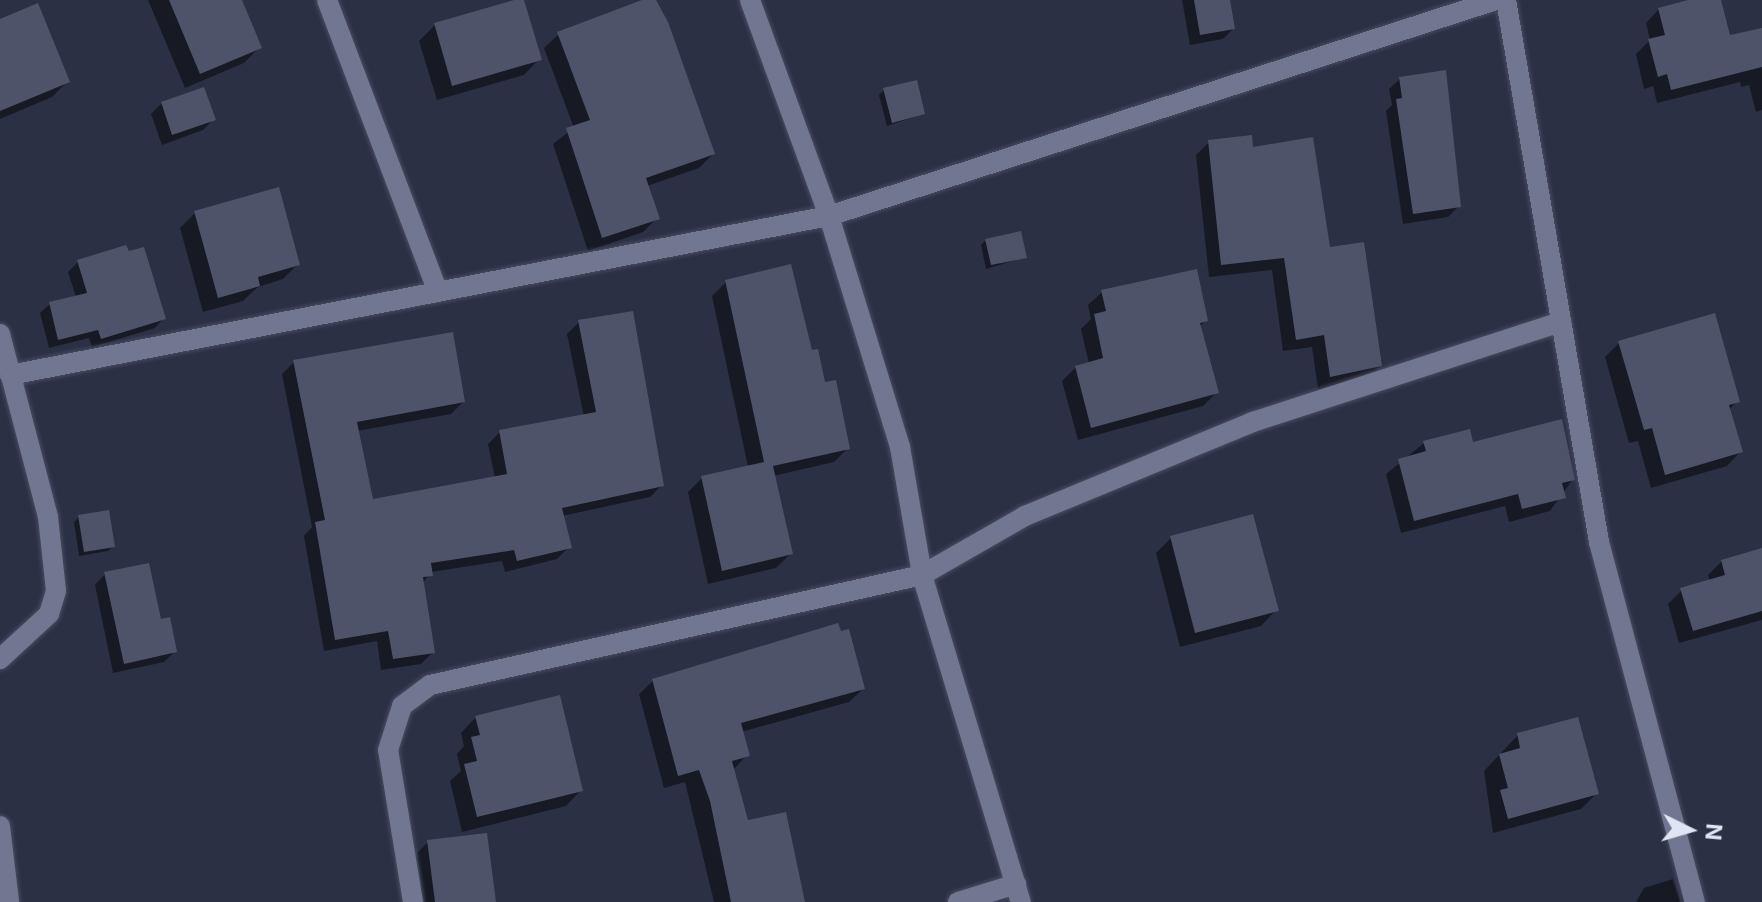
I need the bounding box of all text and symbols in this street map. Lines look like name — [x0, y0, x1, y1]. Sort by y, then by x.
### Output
north arrow — [1650, 790, 1730, 870]
text: N — [1700, 823, 1728, 842]

